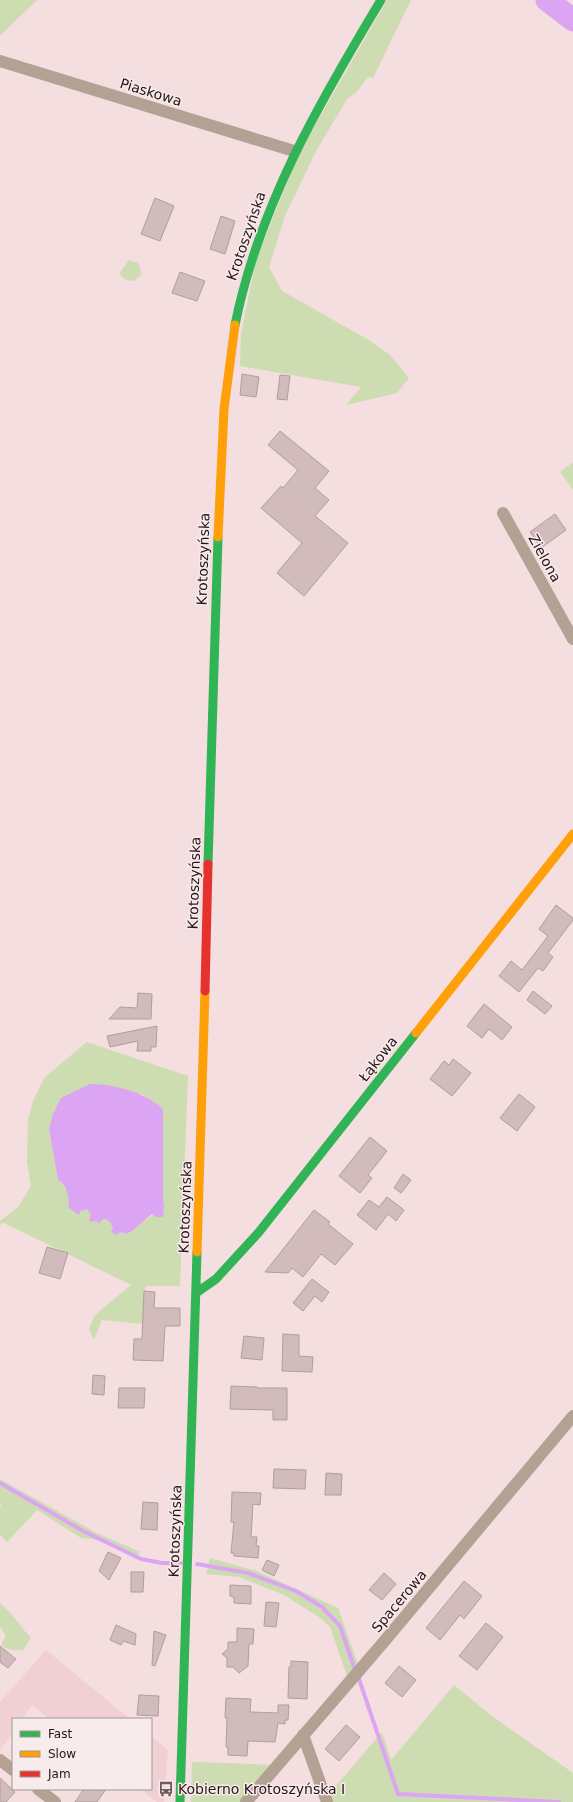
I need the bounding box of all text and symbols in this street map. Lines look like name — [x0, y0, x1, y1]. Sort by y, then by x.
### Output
street label: Piaskowa — [118, 75, 184, 109]
street label: Krotoszyńska — [223, 190, 269, 282]
street label: Krotoszyńska — [193, 512, 213, 606]
street label: Zielona — [525, 531, 565, 585]
street label: Krotoszyńska — [184, 836, 204, 930]
street label: Łąkowa — [355, 1033, 401, 1085]
street label: Krotoszyńska — [175, 1160, 195, 1254]
street label: Krotoszyńska — [165, 1484, 185, 1578]
street label: Spacerowa — [368, 1566, 430, 1636]
legend — [12, 1718, 152, 1790]
text: Fast — [48, 1727, 72, 1741]
text: Slow — [48, 1747, 76, 1761]
text: Jam — [47, 1767, 71, 1781]
bus stop icon: Kobierno Krotoszyńska I — [157, 1780, 175, 1798]
place label: Kobierno Krotoszyńska I — [178, 1781, 345, 1797]

